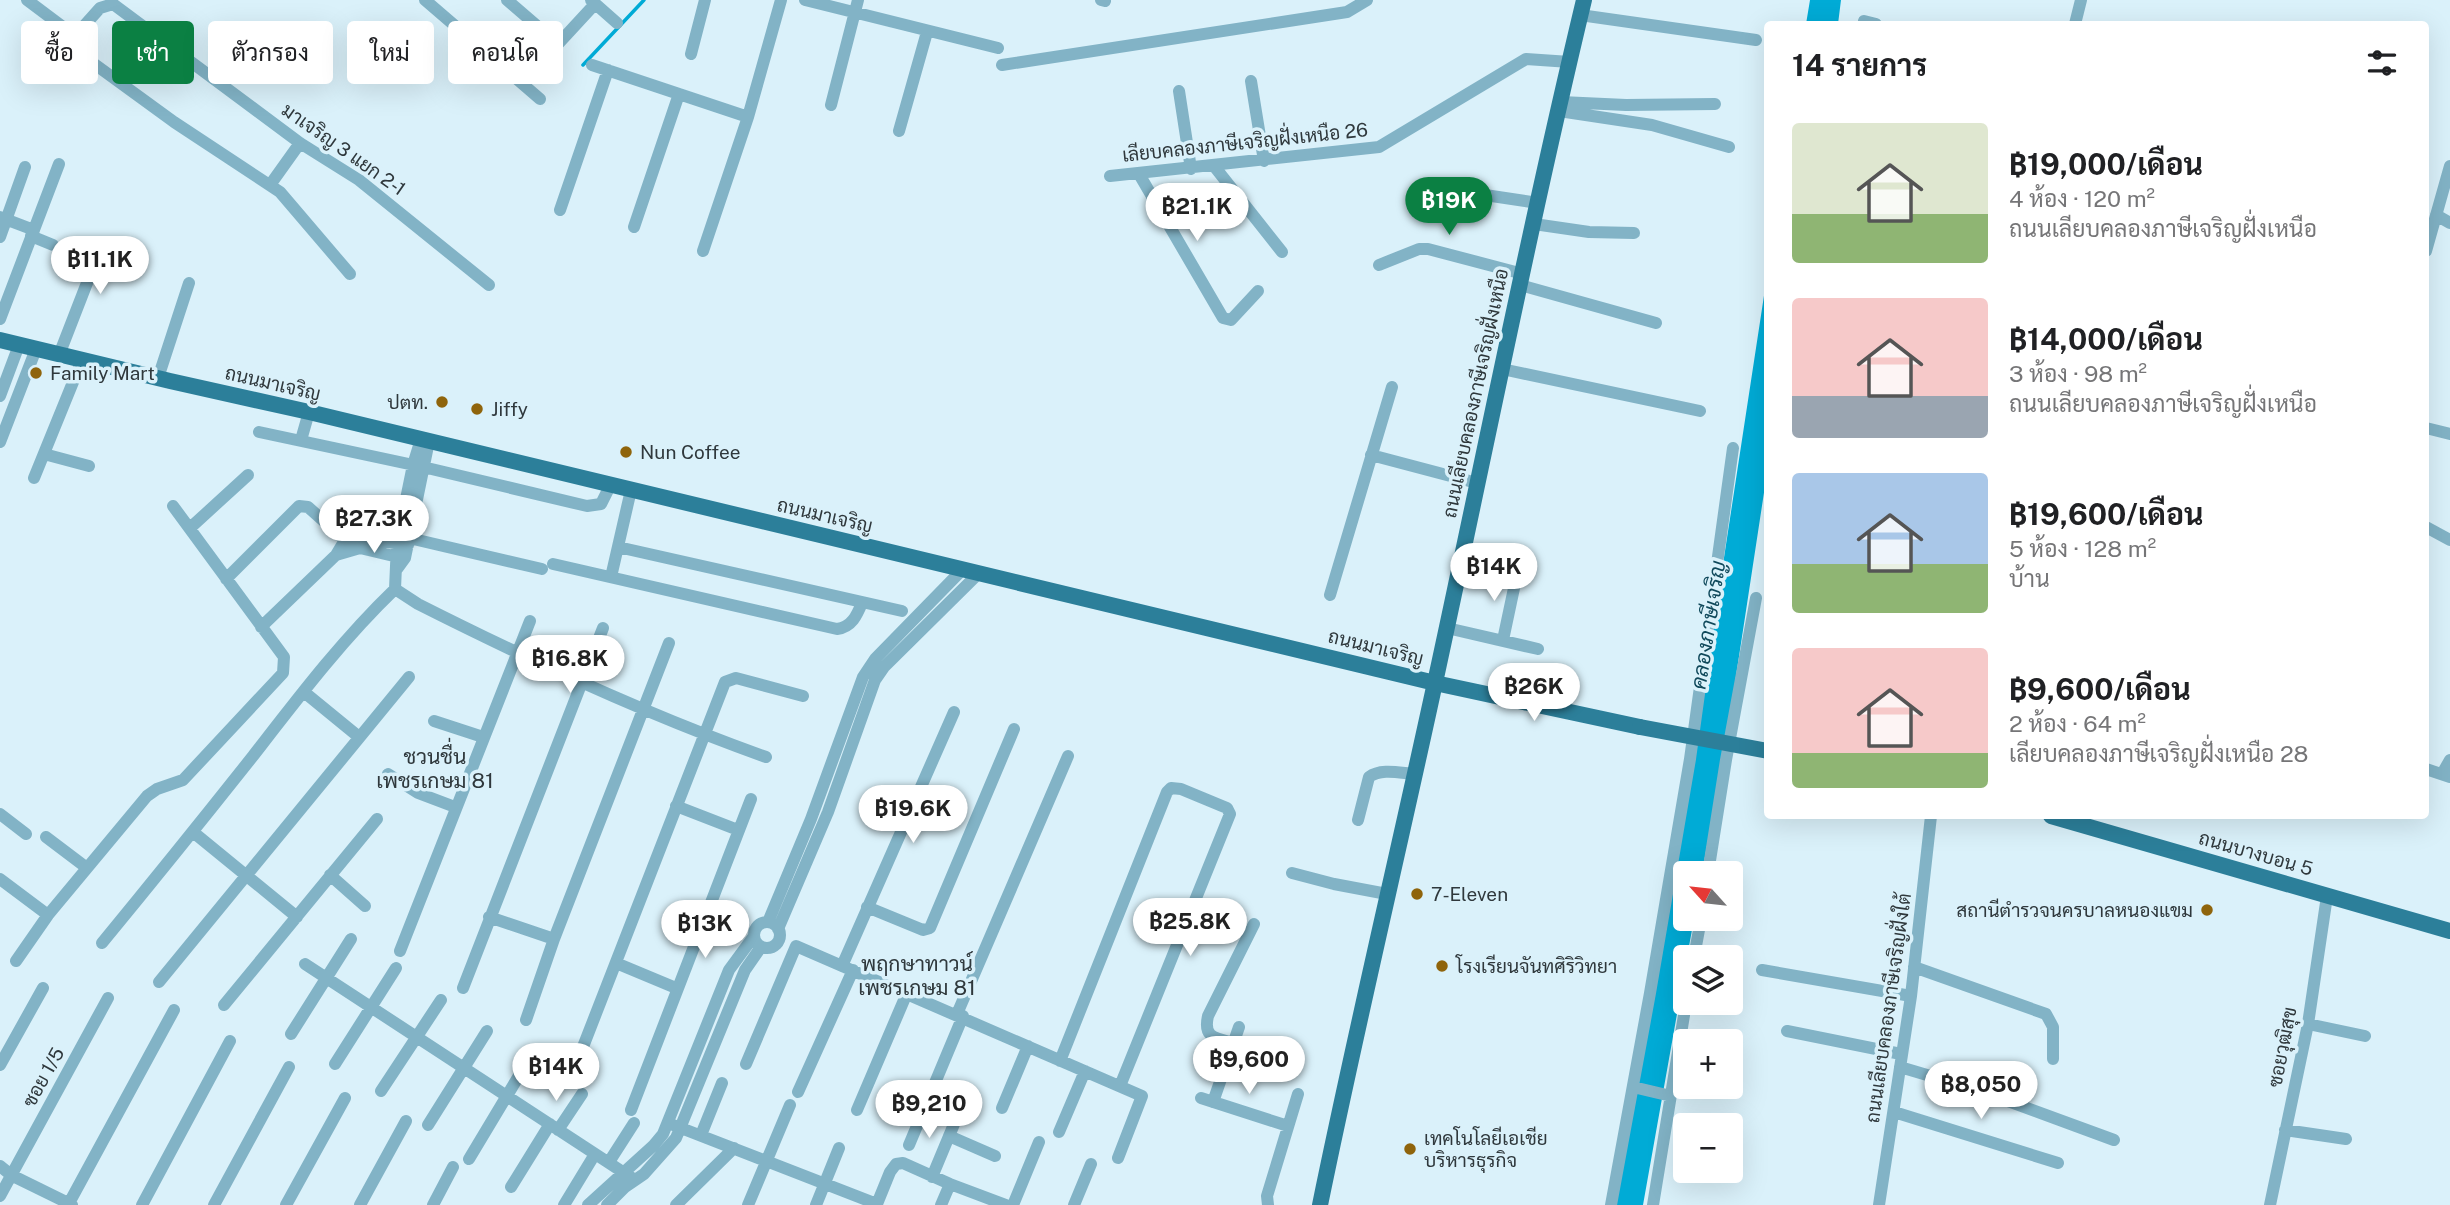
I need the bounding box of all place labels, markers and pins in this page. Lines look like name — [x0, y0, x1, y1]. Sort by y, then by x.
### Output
pin: ฿19K — [1408, 177, 1490, 237]
pin: ฿21.1K — [1140, 184, 1254, 243]
pin: ฿11.1K — [43, 236, 157, 296]
place label: Family Mart — [50, 362, 155, 384]
marker: Family Mart — [28, 365, 44, 381]
place label: ปตท. — [387, 391, 428, 413]
marker: ปตท. — [434, 394, 450, 410]
place label: Jiffy — [491, 398, 528, 420]
marker: Jiffy — [469, 401, 485, 417]
place label: Nun Coffee — [640, 441, 740, 463]
marker: Nun Coffee — [618, 444, 634, 460]
pin: ฿27.3K — [317, 496, 431, 555]
pin: ฿14K — [1453, 544, 1535, 603]
pin: ฿16.8K — [513, 636, 627, 695]
pin: ฿26K — [1493, 664, 1575, 723]
pin: ฿19.6K — [856, 786, 970, 845]
place label: 7-Eleven — [1431, 883, 1508, 905]
marker: 7-Eleven — [1409, 886, 1425, 902]
pin: ฿25.8K — [1133, 898, 1247, 958]
place label: สถานีตำรวจนครบาลหนองแขม — [1956, 898, 2193, 921]
pin: ฿13K — [664, 900, 746, 960]
marker: สถานีตำรวจนครบาลหนองแขม — [2199, 902, 2215, 918]
place label: โรงเรียนจันทศิริวิทยา — [1455, 954, 1617, 977]
marker: โรงเรียนจันทศิริวิทยา — [1434, 958, 1450, 974]
pin: ฿9,600 — [1192, 1036, 1306, 1096]
pin: ฿14K — [515, 1044, 597, 1103]
pin: ฿8,050 — [1924, 1062, 2038, 1121]
pin: ฿9,210 — [872, 1080, 986, 1140]
place label: เทคโนโลยีเอเชีย บริหารธุรกิจ — [1424, 1126, 1548, 1173]
marker: เทคโนโลยีเอเชีย บริหารธุรกิจ — [1402, 1141, 1418, 1157]

